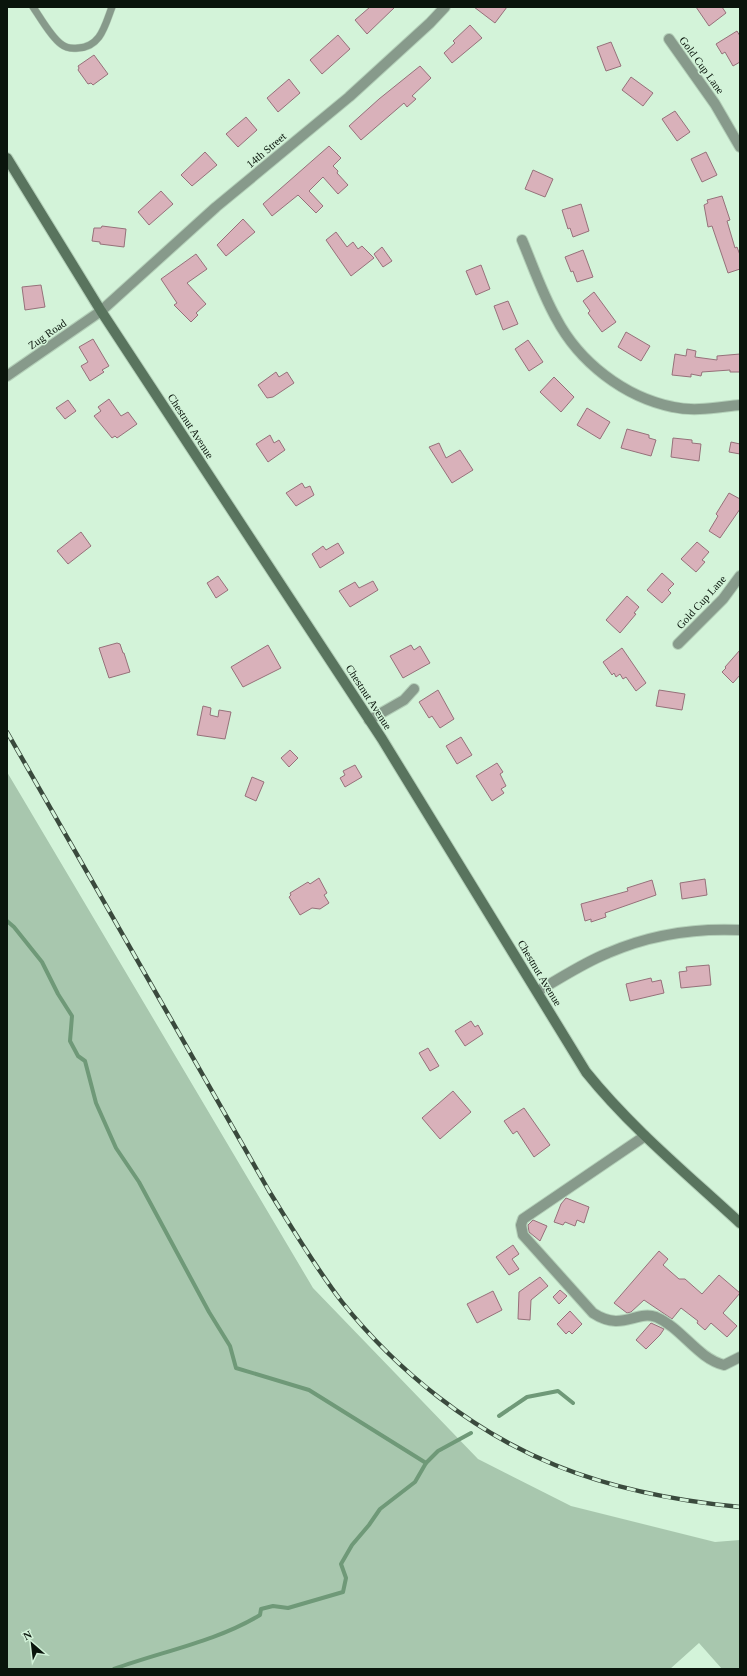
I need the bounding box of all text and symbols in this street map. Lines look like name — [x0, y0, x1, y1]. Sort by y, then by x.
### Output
street label: Gold Cup Lane — [677, 34, 727, 96]
street label: 14th Street — [244, 130, 288, 170]
street label: Zug Road — [26, 316, 69, 351]
street label: Chestnut Avenue — [166, 391, 216, 461]
street label: Gold Cup Lane — [674, 573, 728, 631]
street label: Chestnut Avenue — [344, 662, 394, 732]
street label: Chestnut Avenue — [516, 938, 564, 1008]
north arrow — [12, 1624, 52, 1664]
text: N — [21, 1628, 34, 1642]

